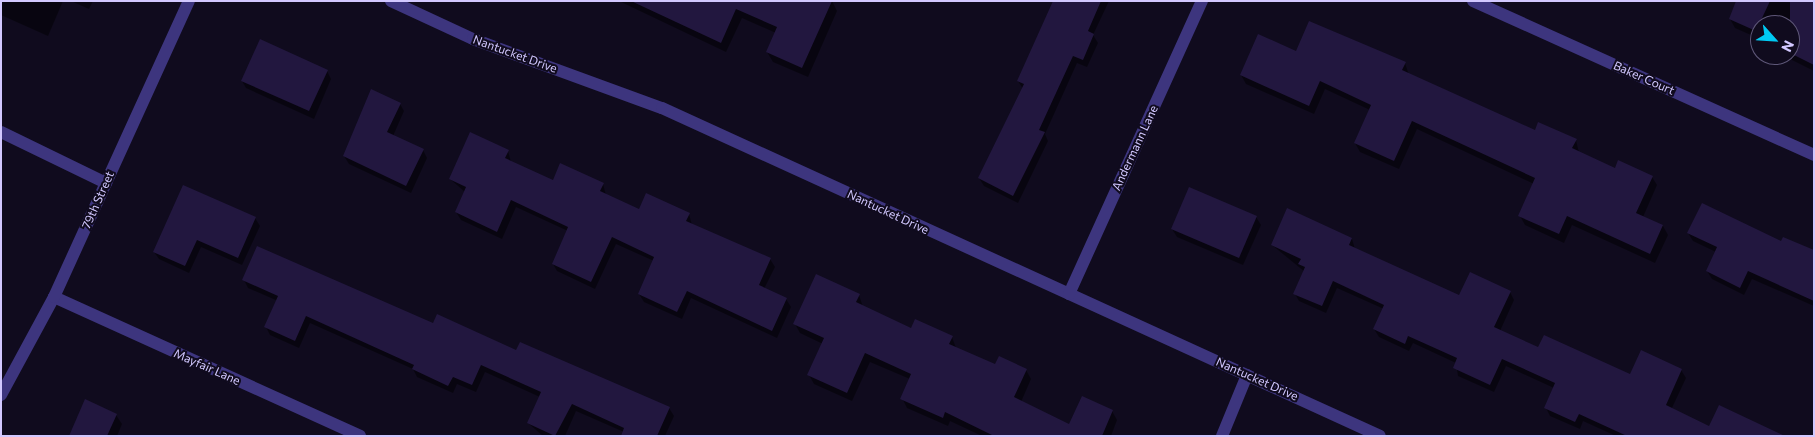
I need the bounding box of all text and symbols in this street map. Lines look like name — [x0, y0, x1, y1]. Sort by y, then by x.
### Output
north arrow — [1750, 15, 1800, 65]
street label: Nantucket Drive — [471, 32, 559, 76]
text: N — [1778, 38, 1798, 55]
street label: Baker Court — [1611, 58, 1677, 98]
street label: Andermann Lane — [1109, 103, 1161, 193]
street label: 79th Street — [79, 169, 117, 231]
street label: Nantucket Drive — [845, 187, 931, 237]
street label: Mayfair Lane — [172, 346, 242, 388]
street label: Nantucket Drive — [1214, 354, 1300, 404]

